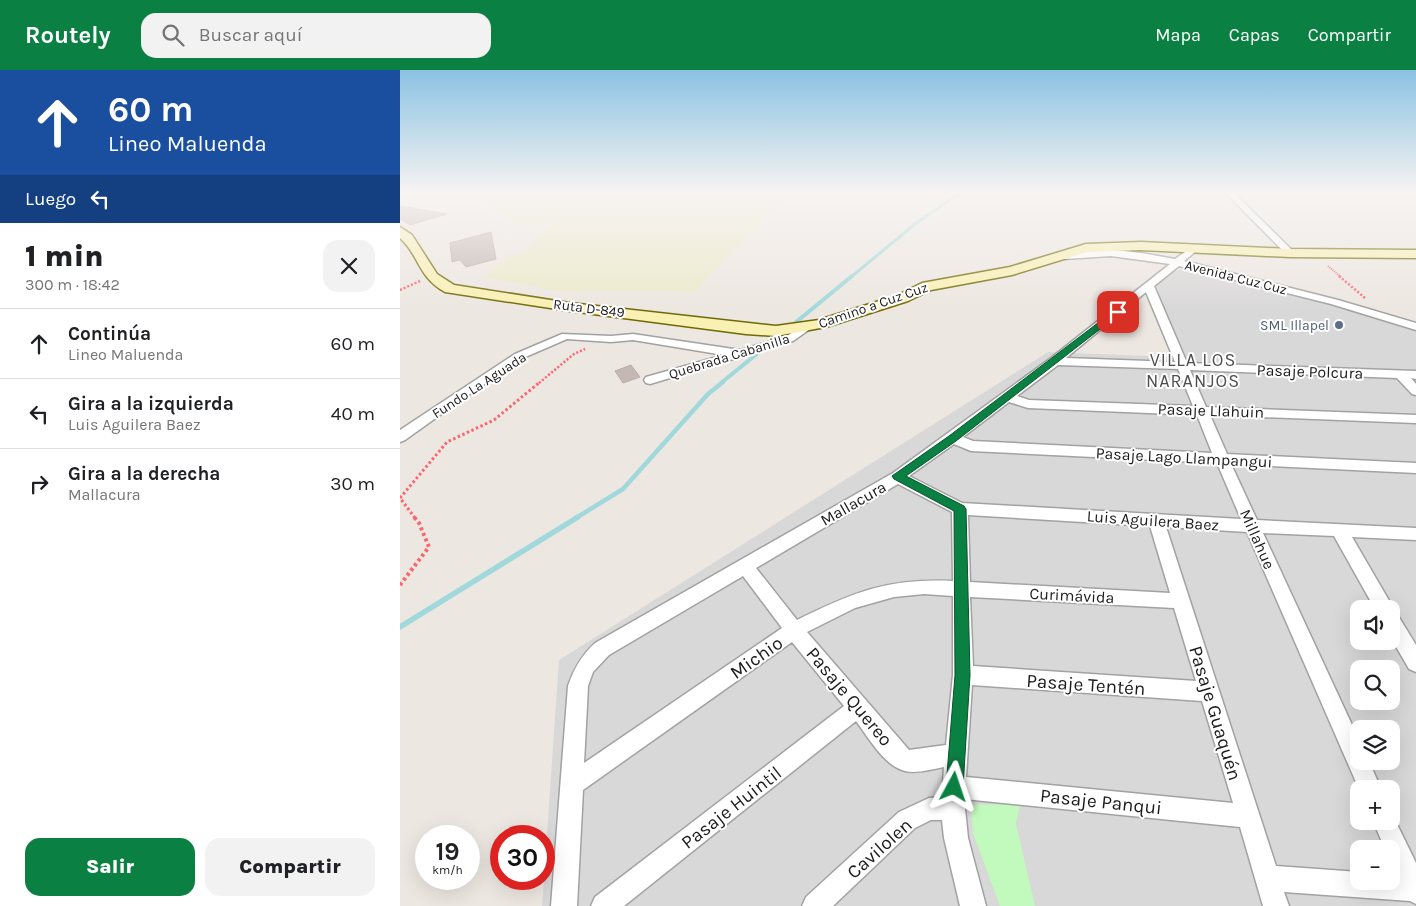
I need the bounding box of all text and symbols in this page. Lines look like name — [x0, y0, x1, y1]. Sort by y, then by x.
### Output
search box — [141, 13, 491, 58]
text: Routely — [25, 21, 111, 49]
icon: search — [159, 21, 187, 49]
text: Buscar aquí — [199, 24, 302, 46]
text: Mapa — [1155, 24, 1201, 46]
text: Capas — [1229, 24, 1280, 46]
text: Compartir — [1308, 24, 1391, 46]
text: 60 m — [108, 89, 193, 130]
icon: ahead — [25, 90, 90, 155]
text: Lineo Maluenda — [108, 131, 267, 157]
icon: left — [86, 185, 114, 213]
text: Luego — [25, 188, 76, 210]
text: 1 min — [25, 238, 104, 274]
button: close — [323, 240, 375, 292]
street label: Avenida Cuz Cuz — [1183, 257, 1289, 298]
text: 300 m · 18:42 — [25, 275, 120, 294]
street label: Camino a Cuz Cuz — [816, 279, 930, 332]
pin — [1097, 291, 1139, 333]
street label: Ruta D-849 — [552, 296, 626, 321]
icon: arrive — [1104, 298, 1132, 326]
place label: SML Illapel — [1260, 317, 1329, 334]
marker: SML Illapel — [1333, 319, 1345, 331]
text: Continúa — [68, 323, 151, 345]
icon: ahead — [25, 330, 53, 358]
street label: Quebrada Cabanilla — [667, 330, 792, 383]
text: 60 m — [331, 333, 375, 355]
text: Lineo Maluenda — [68, 345, 183, 364]
street label: Fundo La Aguada — [429, 349, 530, 422]
district label: VILLA LOS NARANJOS — [1146, 349, 1240, 392]
street label: Pasaje Polcura — [1256, 360, 1364, 383]
text: Gira a la izquierda — [68, 393, 234, 415]
street label: Pasaje Llahuin — [1157, 399, 1265, 422]
icon: left — [25, 400, 53, 428]
text: 40 m — [331, 403, 375, 425]
text: Luis Aguilera Baez — [68, 415, 200, 434]
street label: Pasaje Lago Llampangui — [1095, 443, 1273, 472]
text: Gira a la derecha — [68, 463, 220, 485]
icon: right — [25, 470, 53, 498]
text: 30 m — [330, 473, 375, 495]
street label: Mallacura — [817, 477, 889, 530]
text: Mallacura — [68, 485, 141, 504]
street label: Luis Aguilera Baez — [1086, 506, 1220, 535]
street label: Millahue — [1236, 506, 1279, 572]
street label: Curimávida — [1029, 584, 1115, 607]
map controls — [1350, 600, 1400, 890]
button: sound — [1350, 600, 1400, 650]
street label: Michio — [726, 632, 787, 684]
street label: Pasaje Quereo — [802, 643, 897, 751]
street label: Pasaje Guaquén — [1184, 643, 1246, 783]
button: search — [1350, 660, 1400, 710]
street label: Pasaje Tentén — [1026, 670, 1146, 700]
button: layers — [1350, 720, 1400, 770]
position arrow — [927, 760, 979, 812]
street label: Pasaje Huintil — [677, 762, 786, 854]
button: + — [1350, 780, 1400, 830]
street label: Pasaje Panqui — [1039, 785, 1163, 819]
street label: Cavilolen — [843, 814, 917, 884]
speed limit sign: 30 — [490, 825, 555, 890]
text: 19 — [435, 837, 460, 866]
button: Salir — [25, 838, 195, 896]
button: Compartir — [205, 838, 375, 896]
button: − — [1350, 840, 1400, 890]
text: km/h — [432, 863, 463, 877]

